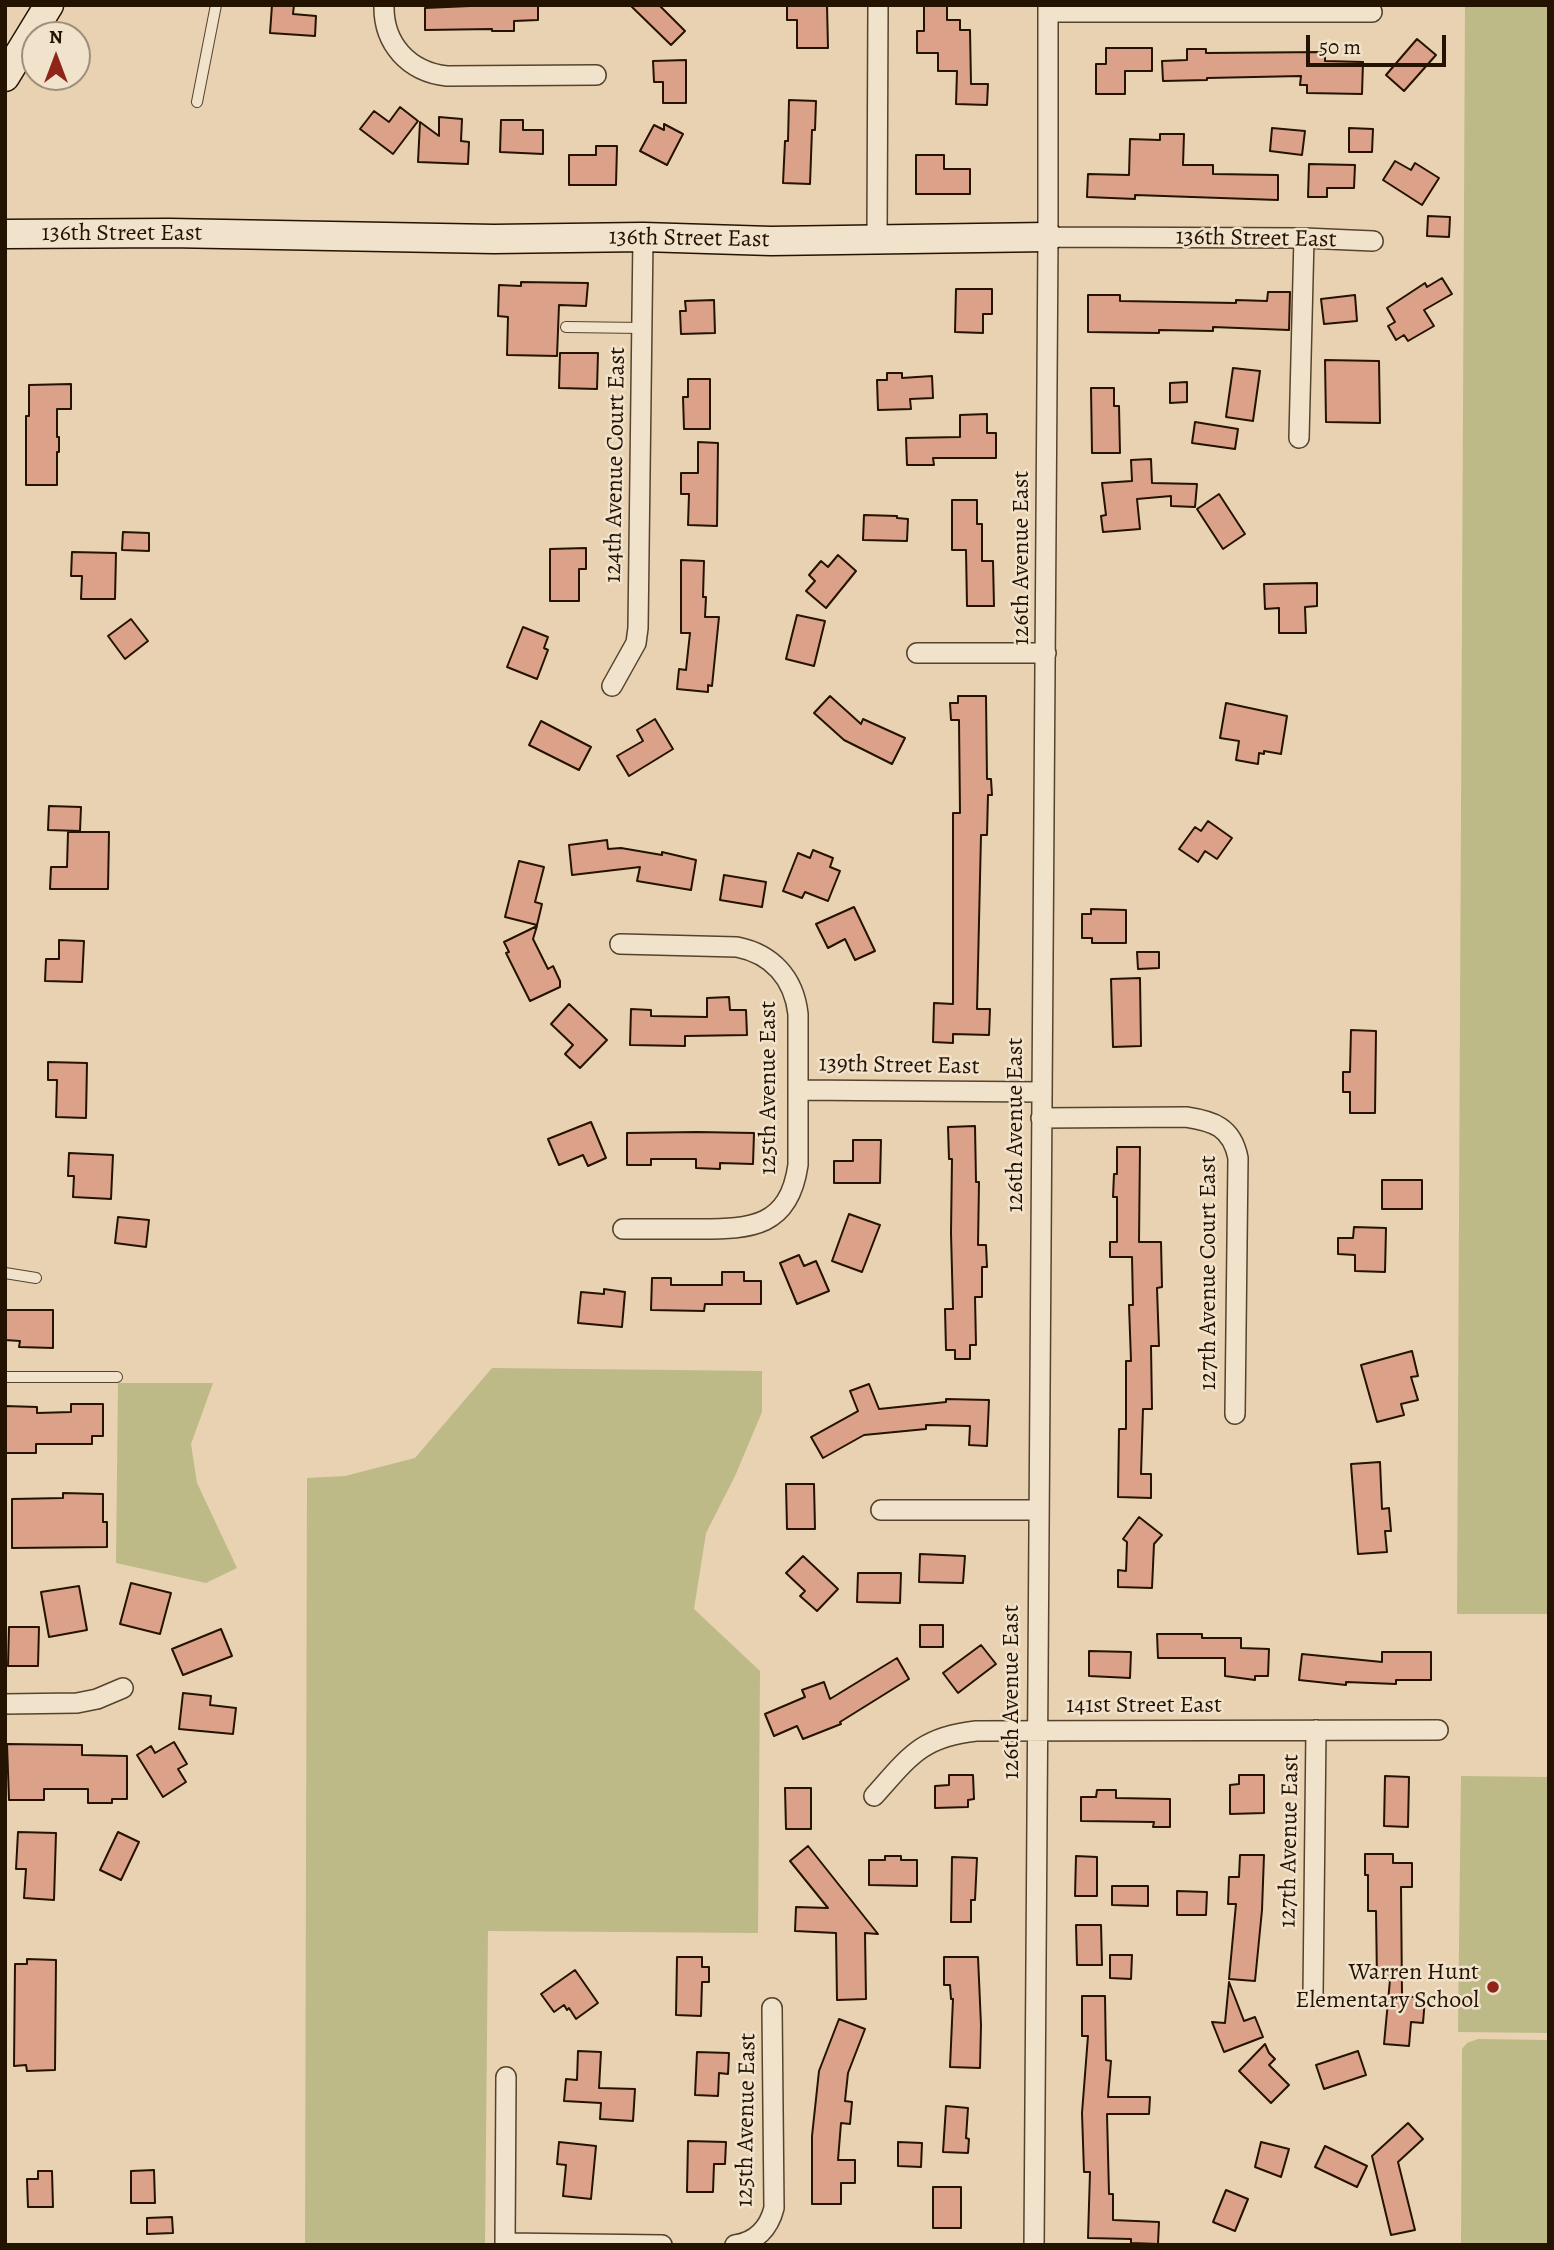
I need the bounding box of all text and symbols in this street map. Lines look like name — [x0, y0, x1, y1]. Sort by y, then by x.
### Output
north arrow — [21, 21, 91, 91]
scale bar — [1309, 21, 1449, 65]
text: N — [49, 24, 63, 50]
text: 50 m — [1319, 33, 1361, 61]
street label: 136th Street East — [42, 220, 202, 248]
street label: 136th Street East — [608, 223, 770, 255]
street label: 136th Street East — [1175, 223, 1337, 255]
street label: 124th Avenue Court East — [600, 347, 632, 583]
street label: 126th Avenue East — [1008, 471, 1036, 645]
street label: 125th Avenue East — [755, 1001, 783, 1175]
street label: 126th Avenue East — [1002, 1038, 1030, 1212]
street label: 139th Street East — [818, 1050, 980, 1082]
street label: 127th Avenue Court East — [1195, 1155, 1223, 1391]
street label: 126th Avenue East — [998, 1605, 1026, 1779]
street label: 141st Street East — [1066, 1692, 1222, 1720]
street label: 127th Avenue East — [1274, 1754, 1306, 1928]
place label: Warren Hunt Elementary School — [1295, 1959, 1479, 2015]
marker: Warren Hunt Elementary School — [1485, 1979, 1501, 1995]
street label: 125th Avenue East — [731, 2033, 763, 2207]

